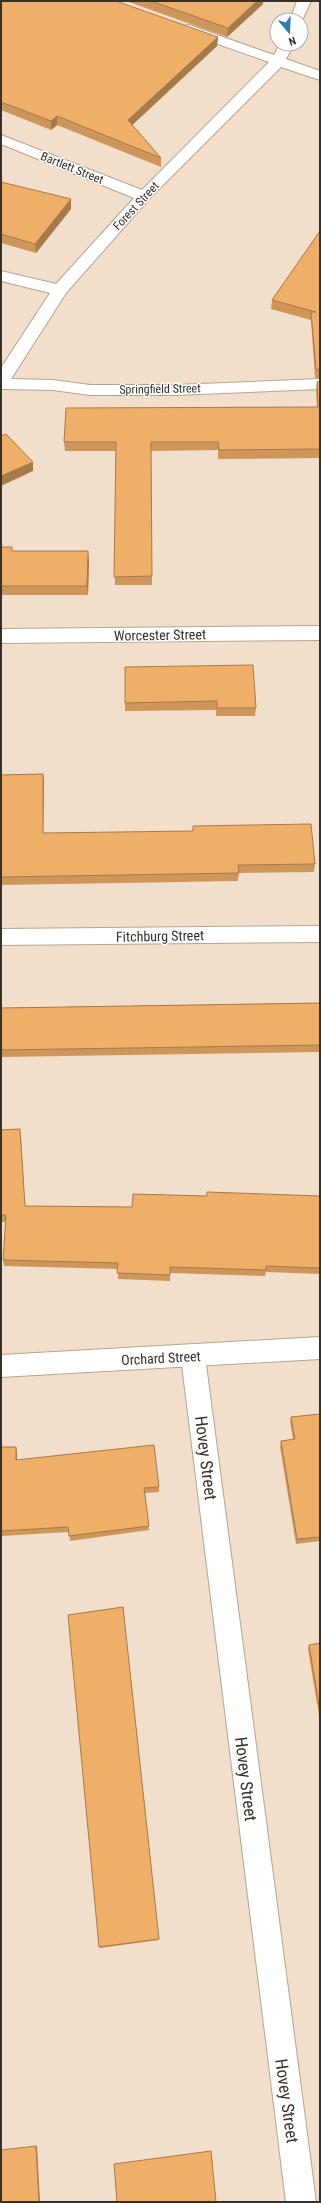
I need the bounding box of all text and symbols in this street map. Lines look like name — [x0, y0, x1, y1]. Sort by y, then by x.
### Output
north arrow — [269, 12, 309, 52]
text: N — [287, 34, 297, 48]
street label: Bartlett Street — [39, 149, 106, 187]
street label: Forest Street — [110, 179, 162, 233]
street label: Springfield Street — [119, 381, 201, 397]
street label: Worcester Street — [114, 626, 206, 644]
street label: Fitchburg Street — [116, 927, 204, 945]
street label: Orchard Street — [121, 1348, 201, 1368]
street label: Hovey Street — [191, 1415, 221, 1501]
street label: Hovey Street — [231, 1736, 261, 1822]
street label: Hovey Street — [271, 2058, 303, 2144]

